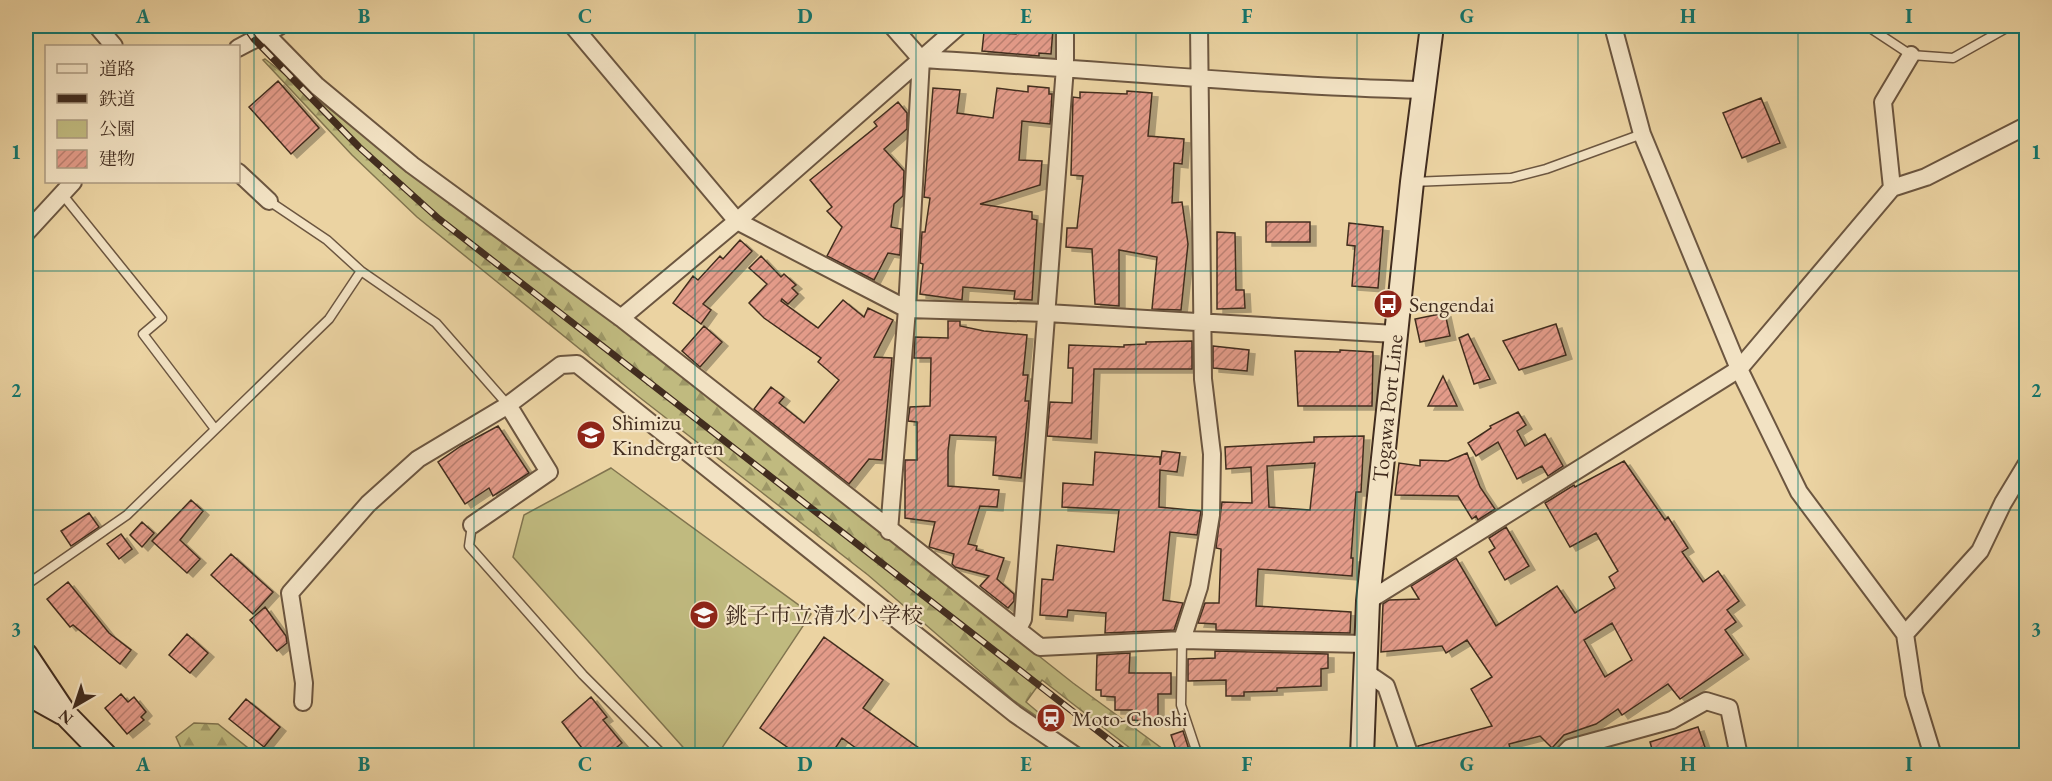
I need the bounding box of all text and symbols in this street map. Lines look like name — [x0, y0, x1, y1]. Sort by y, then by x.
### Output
text: A — [135, 3, 151, 29]
text: B — [358, 3, 370, 29]
text: C — [578, 3, 592, 29]
text: D — [797, 3, 813, 29]
text: E — [1020, 3, 1032, 29]
text: F — [1242, 3, 1253, 29]
text: G — [1460, 3, 1474, 29]
text: H — [1680, 3, 1696, 29]
text: I — [1905, 3, 1913, 29]
legend — [45, 45, 240, 183]
text: 道路 — [99, 57, 135, 80]
text: 鉄道 — [99, 87, 135, 110]
text: 公園 — [99, 117, 135, 140]
text: 1 — [11, 139, 21, 165]
text: 1 — [2031, 139, 2041, 165]
text: 建物 — [99, 147, 135, 170]
bus stop icon: Sengendai — [1372, 288, 1404, 320]
place label: Sengendai — [1409, 290, 1495, 319]
street label: Togawa Port Line — [1365, 332, 1410, 483]
text: 2 — [11, 377, 22, 403]
text: 2 — [2031, 377, 2042, 403]
place label: Shimizu Kindergarten — [612, 408, 724, 462]
school or university icon: Shimizu Kindergarten — [575, 419, 607, 451]
school or university icon: 銚子市立清水小学校 — [688, 599, 720, 631]
place label: 銚子市立清水小学校 — [725, 601, 923, 630]
text: 3 — [11, 616, 21, 642]
text: 3 — [2031, 616, 2041, 642]
north arrow — [45, 676, 105, 736]
station icon: Moto-Choshi — [1035, 702, 1067, 734]
place label: Moto-Choshi — [1072, 704, 1188, 733]
text: N — [54, 705, 78, 730]
text: A — [135, 751, 151, 777]
text: B — [358, 751, 370, 777]
text: C — [578, 751, 592, 777]
text: D — [797, 751, 813, 777]
text: E — [1020, 751, 1032, 777]
text: F — [1242, 751, 1253, 777]
text: G — [1460, 751, 1474, 777]
text: H — [1680, 751, 1696, 777]
text: I — [1905, 751, 1913, 777]

